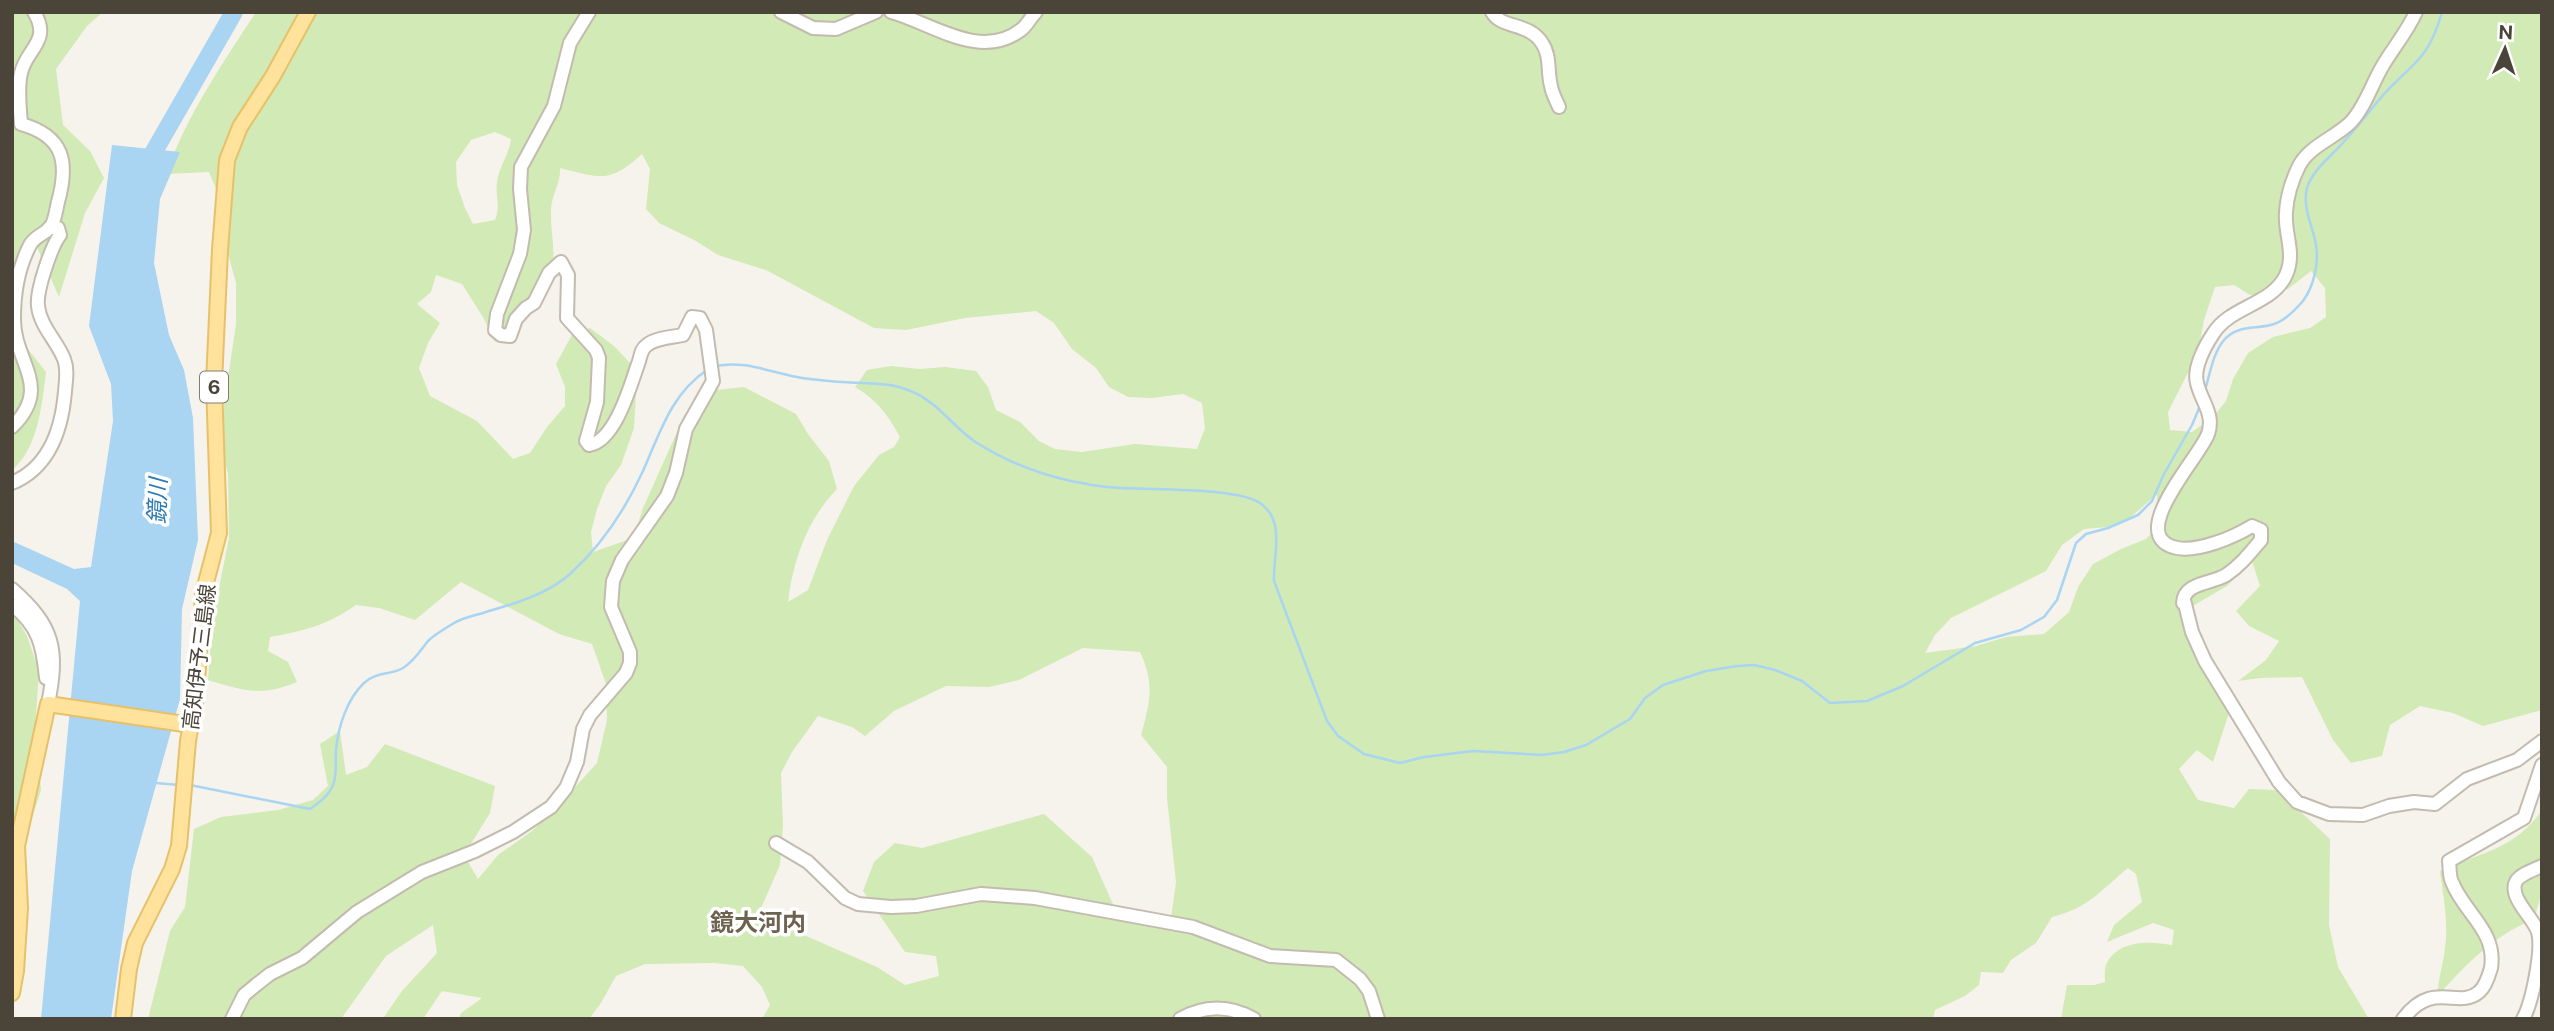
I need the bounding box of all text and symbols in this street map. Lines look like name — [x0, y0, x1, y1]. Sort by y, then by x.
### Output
north arrow — [2470, 14, 2540, 84]
text: N — [2498, 21, 2514, 43]
road number: 6 — [200, 372, 228, 402]
water label: 鏡川 — [143, 475, 171, 524]
street label: 高知伊予三島線 — [178, 583, 220, 731]
district label: 鏡大河内 — [710, 908, 806, 936]

